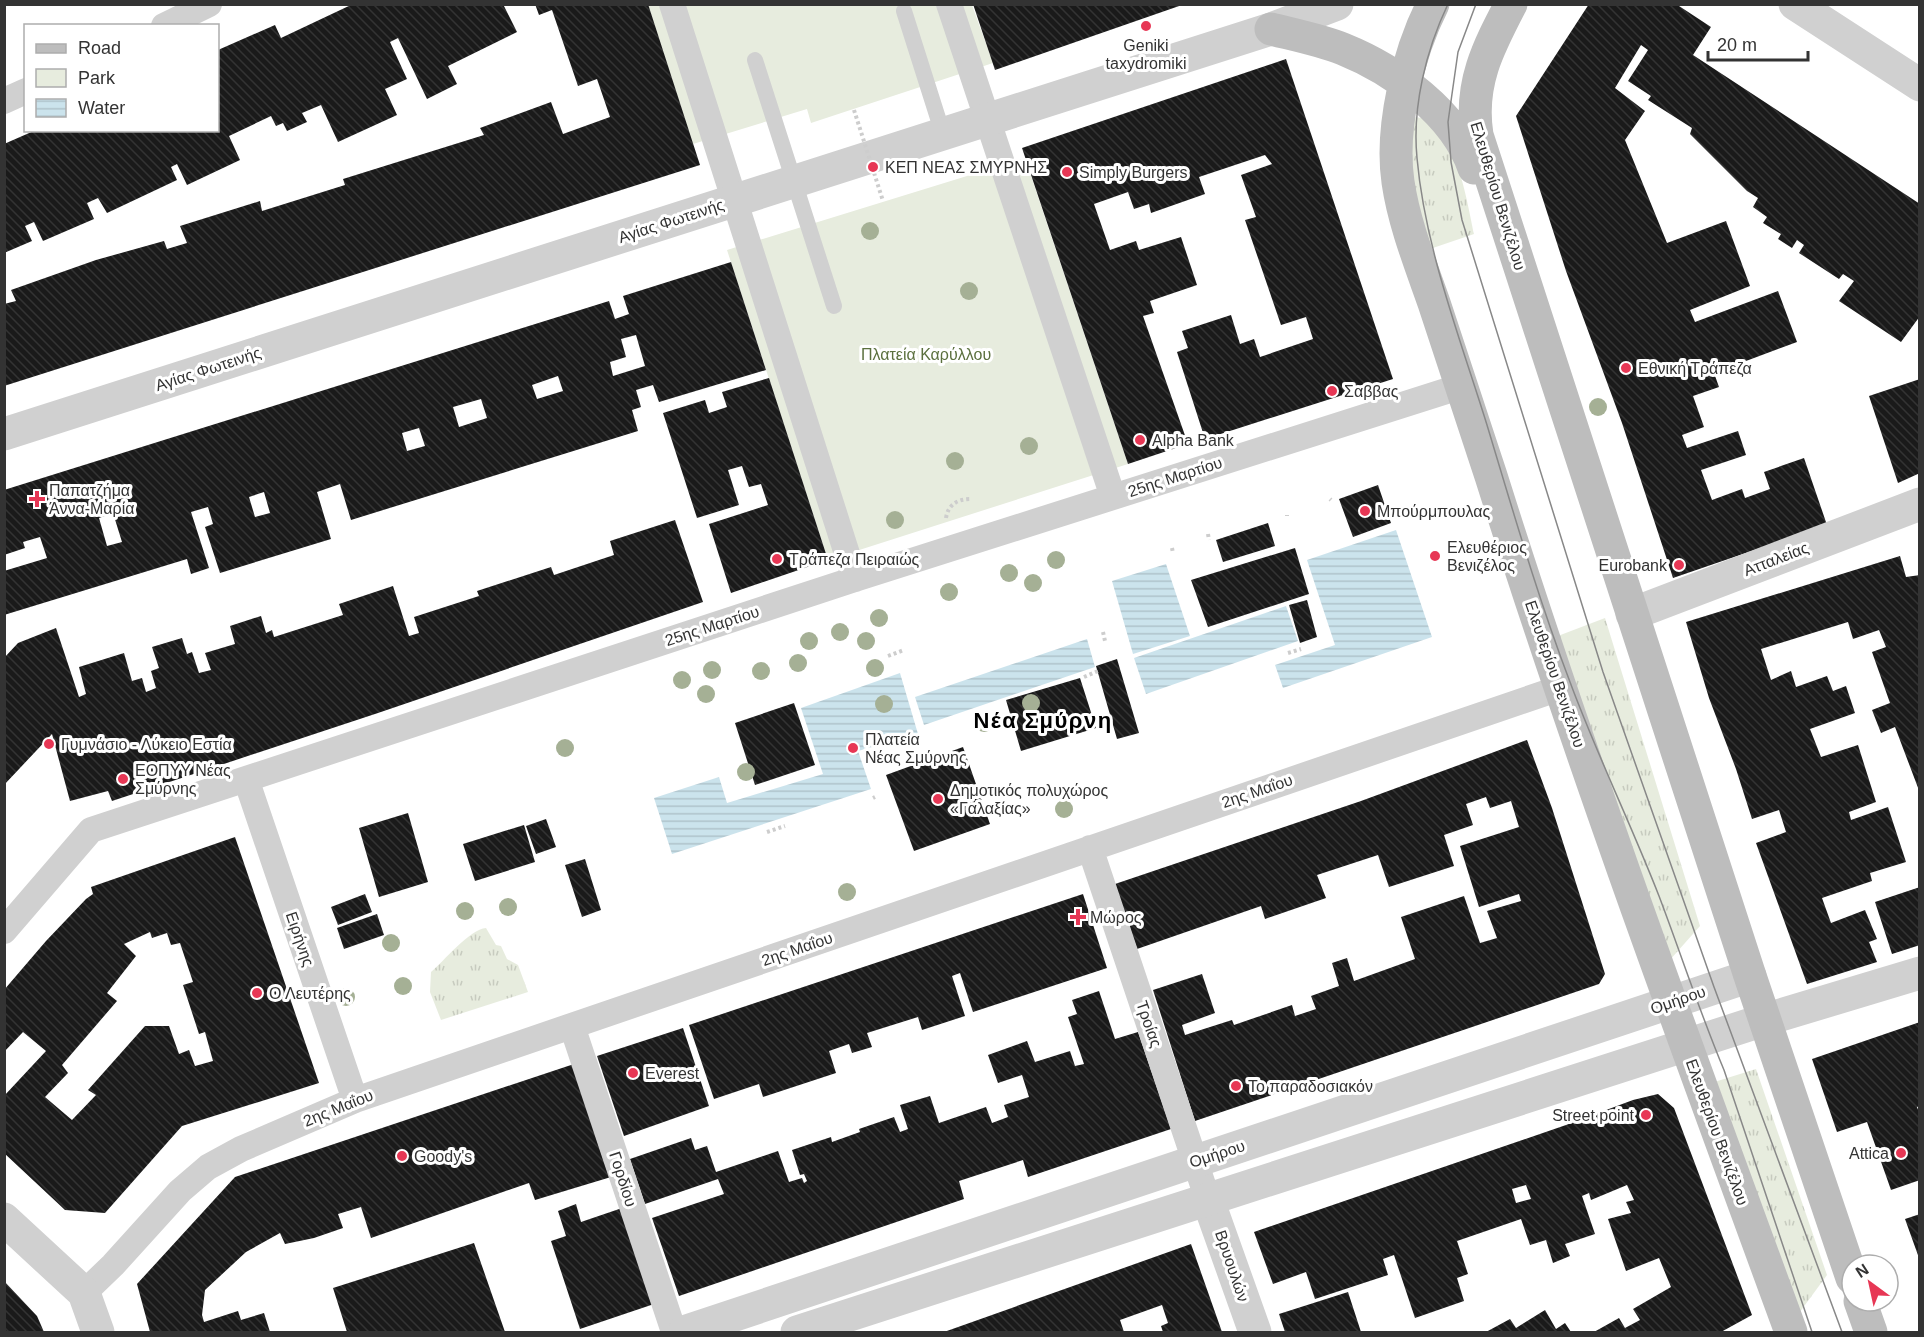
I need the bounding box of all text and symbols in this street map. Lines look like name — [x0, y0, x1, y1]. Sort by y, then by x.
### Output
marker: Geniki taxydromiki — [1139, 19, 1153, 33]
legend — [24, 24, 219, 132]
scale bar — [1708, 24, 1808, 62]
text: 20 m — [1717, 35, 1757, 55]
place label: Geniki taxydromiki — [1106, 37, 1186, 72]
text: Road — [78, 38, 121, 58]
text: Park — [78, 68, 116, 88]
text: Water — [78, 98, 125, 118]
street label: Ελευθερίου Βενιζέλου — [1466, 120, 1529, 273]
place label: ΚΕΠ ΝΕΑΣ ΣΜΥΡΝΗΣ — [885, 159, 1047, 176]
marker: ΚΕΠ ΝΕΑΣ ΣΜΥΡΝΗΣ — [866, 160, 880, 174]
place label: Simply Burgers — [1079, 164, 1187, 181]
marker: Simply Burgers — [1060, 165, 1074, 179]
street label: Αγίας Φωτεινής — [616, 196, 726, 246]
street label: Αγίας Φωτεινής — [153, 344, 263, 394]
park label: Πλατεία Καρύλλου — [861, 346, 991, 363]
place label: Εθνική Τράπεζα — [1638, 360, 1752, 378]
marker: Εθνική Τράπεζα — [1619, 361, 1633, 375]
place label: Σαββας — [1344, 383, 1399, 400]
marker: Σαββας — [1325, 384, 1339, 398]
place label: Alpha Bank — [1152, 432, 1235, 449]
marker: Alpha Bank — [1133, 433, 1147, 447]
street label: 25ης Μαρτίου — [1126, 454, 1224, 500]
place label: Παπατζήμα Άννα-Μαρία — [49, 482, 134, 517]
marker: Παπατζήμα Άννα-Μαρία — [30, 492, 44, 506]
place label: Μπούρμπουλας — [1377, 503, 1491, 520]
marker: Μπούρμπουλας — [1358, 504, 1372, 518]
place label: Ελευθέριος Βενιζέλος — [1447, 539, 1527, 575]
street label: Ατταλείας — [1741, 539, 1811, 579]
marker: Ελευθέριος Βενιζέλος — [1428, 549, 1442, 563]
place label: Τράπεζα Πειραιώς — [789, 551, 920, 569]
marker: Τράπεζα Πειραιώς — [770, 552, 784, 566]
place label: Eurobank — [1599, 557, 1668, 574]
marker: Eurobank — [1672, 558, 1686, 572]
street label: Ελευθερίου Βενιζέλου — [1521, 598, 1588, 750]
street label: 25ης Μαρτίου — [663, 603, 761, 649]
district label: Νέα Σμύρνη — [973, 708, 1113, 733]
place label: Πλατεία Νέας Σμύρνης — [865, 731, 967, 766]
place label: Γυμνάσιο - Λύκειο Εστία — [61, 736, 232, 753]
marker: Γυμνάσιο - Λύκειο Εστία — [42, 737, 56, 751]
marker: Πλατεία Νέας Σμύρνης — [846, 741, 860, 755]
place label: ΕΟΠΥΥ Νέας Σμύρνης — [135, 762, 231, 797]
street label: 2ης Μαΐου — [1219, 771, 1295, 811]
marker: ΕΟΠΥΥ Νέας Σμύρνης — [116, 772, 130, 786]
place label: Δημοτικός πολυχώρος «Γαλαξίας» — [950, 782, 1108, 818]
marker: Δημοτικός πολυχώρος «Γαλαξίας» — [931, 792, 945, 806]
street label: Ειρήνης — [283, 909, 317, 969]
place label: Μώρος — [1090, 909, 1142, 926]
marker: Μώρος — [1071, 910, 1085, 924]
street label: 2ης Μαΐου — [759, 929, 835, 969]
street label: Ομήρου — [1648, 983, 1708, 1017]
place label: Ο Λευτέρης — [269, 985, 351, 1002]
marker: Ο Λευτέρης — [250, 986, 264, 1000]
street label: Τροίας — [1133, 998, 1165, 1050]
street label: Ελευθερίου Βενιζέλου — [1682, 1057, 1751, 1208]
place label: Everest — [645, 1065, 700, 1082]
marker: Everest — [626, 1066, 640, 1080]
place label: Το παραδοσιακόν — [1248, 1078, 1373, 1095]
marker: Το παραδοσιακόν — [1229, 1079, 1243, 1093]
street label: 2ης Μαΐου — [301, 1086, 375, 1130]
place label: Street point — [1552, 1107, 1635, 1124]
marker: Street point — [1639, 1108, 1653, 1122]
street label: Ομήρου — [1187, 1137, 1247, 1171]
place label: Attica — [1849, 1145, 1889, 1162]
marker: Attica — [1894, 1146, 1908, 1160]
place label: Goody's — [414, 1148, 472, 1165]
marker: Goody's — [395, 1149, 409, 1163]
street label: Γορδίου — [606, 1149, 640, 1209]
street label: Βρυουλών — [1212, 1228, 1252, 1304]
north arrow — [1840, 1253, 1900, 1313]
text: N — [1853, 1261, 1872, 1281]

